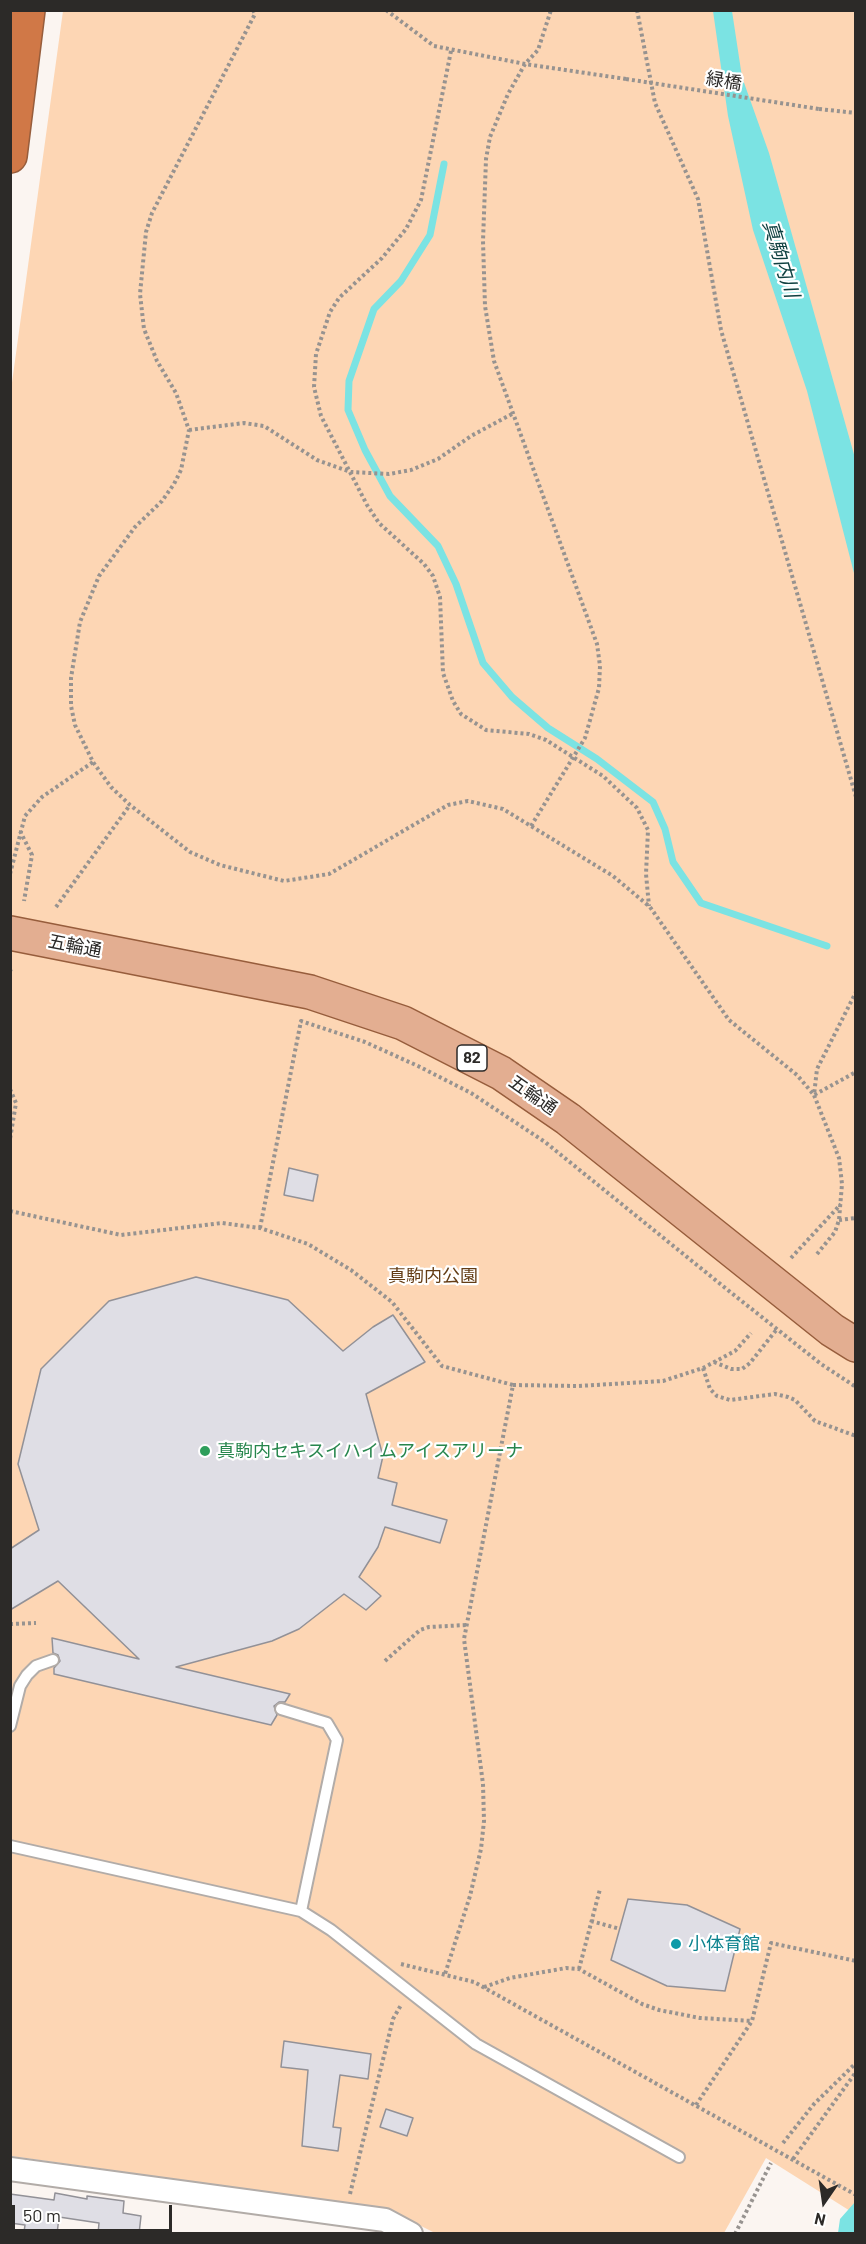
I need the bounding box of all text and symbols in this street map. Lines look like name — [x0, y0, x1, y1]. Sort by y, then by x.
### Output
street label: 緑橋 — [705, 68, 743, 94]
water label: 真駒内川 — [758, 217, 804, 301]
street label: 五輪通 — [46, 930, 104, 962]
road number: 82 — [457, 1045, 487, 1071]
street label: 五輪通 — [505, 1071, 561, 1119]
park label: 真駒内公園 — [388, 1265, 478, 1287]
place label: 真駒内セキスイハイムアイスアリーナ — [217, 1440, 523, 1462]
marker: 真駒内セキスイハイムアイスアリーナ — [198, 1444, 212, 1458]
place label: 小体育館 — [688, 1933, 760, 1955]
marker: 小体育館 — [669, 1937, 683, 1951]
north arrow — [794, 2172, 854, 2232]
scale bar — [15, 2193, 176, 2231]
text: 50 m — [23, 2204, 61, 2226]
text: N — [813, 2210, 827, 2230]

